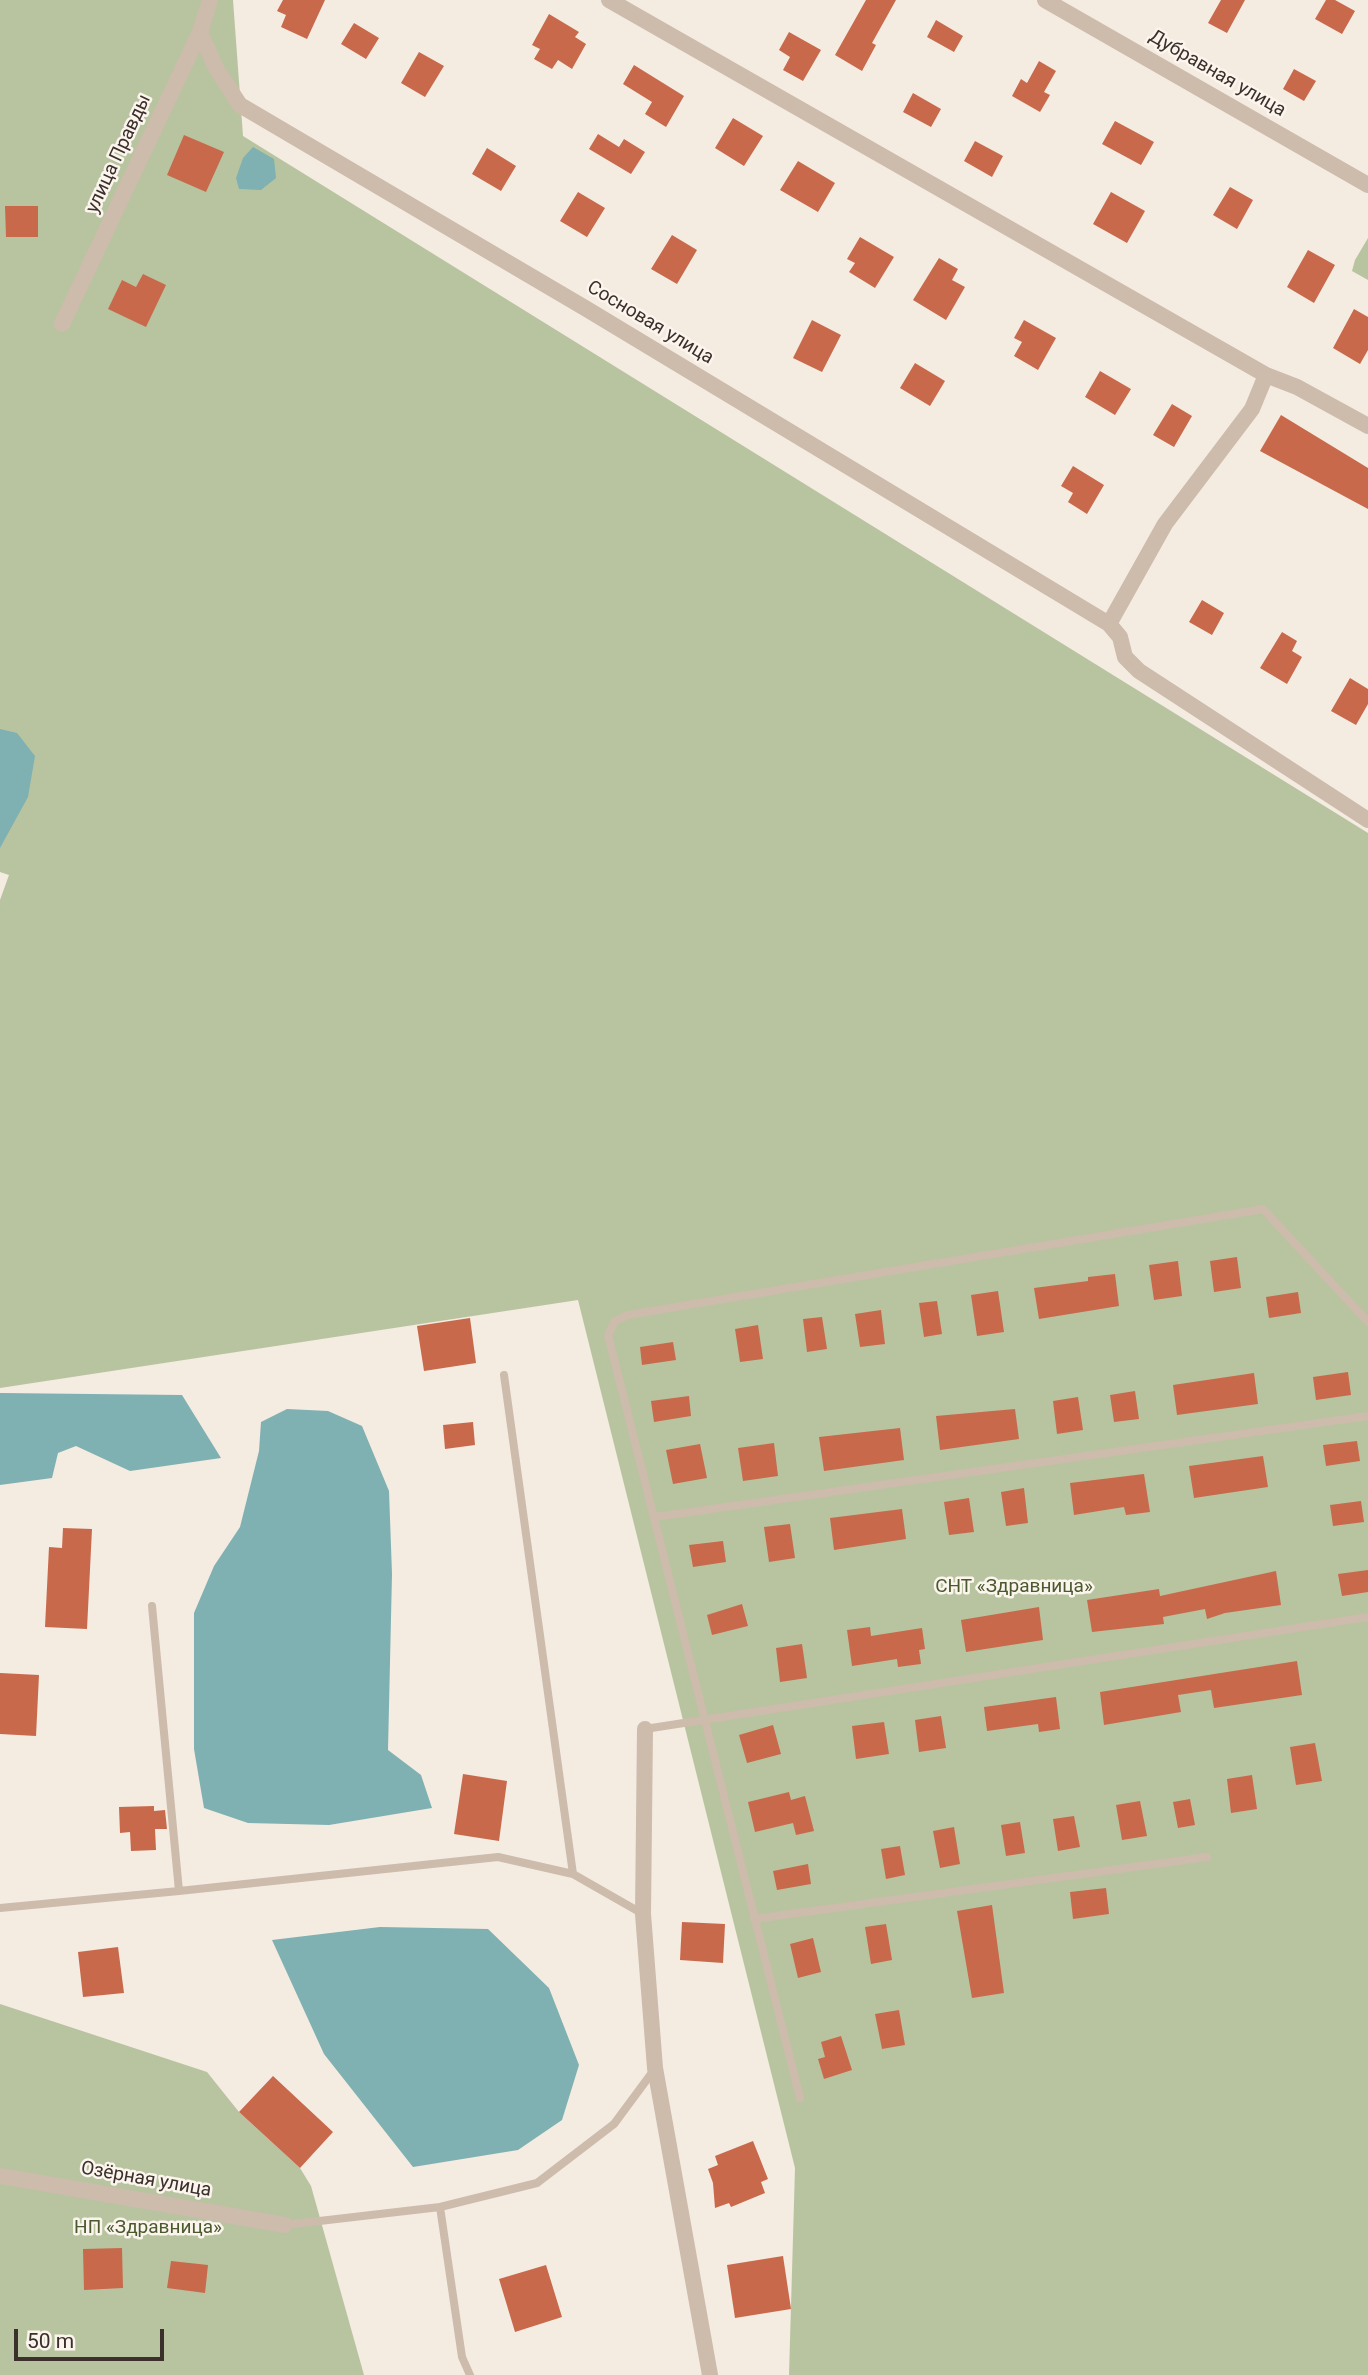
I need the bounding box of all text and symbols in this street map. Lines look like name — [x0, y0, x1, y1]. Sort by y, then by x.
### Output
street label: Дубравная улица — [1145, 26, 1289, 122]
street label: улица Правды — [82, 91, 156, 217]
street label: Сосновая улица — [583, 276, 717, 370]
park label: СНТ «Здравница» — [935, 1576, 1093, 1598]
street label: Озёрная улица — [79, 2157, 213, 2203]
park label: НП «Здравница» — [74, 2217, 222, 2239]
scale bar — [18, 2316, 168, 2360]
text: 50 m — [27, 2329, 74, 2353]

